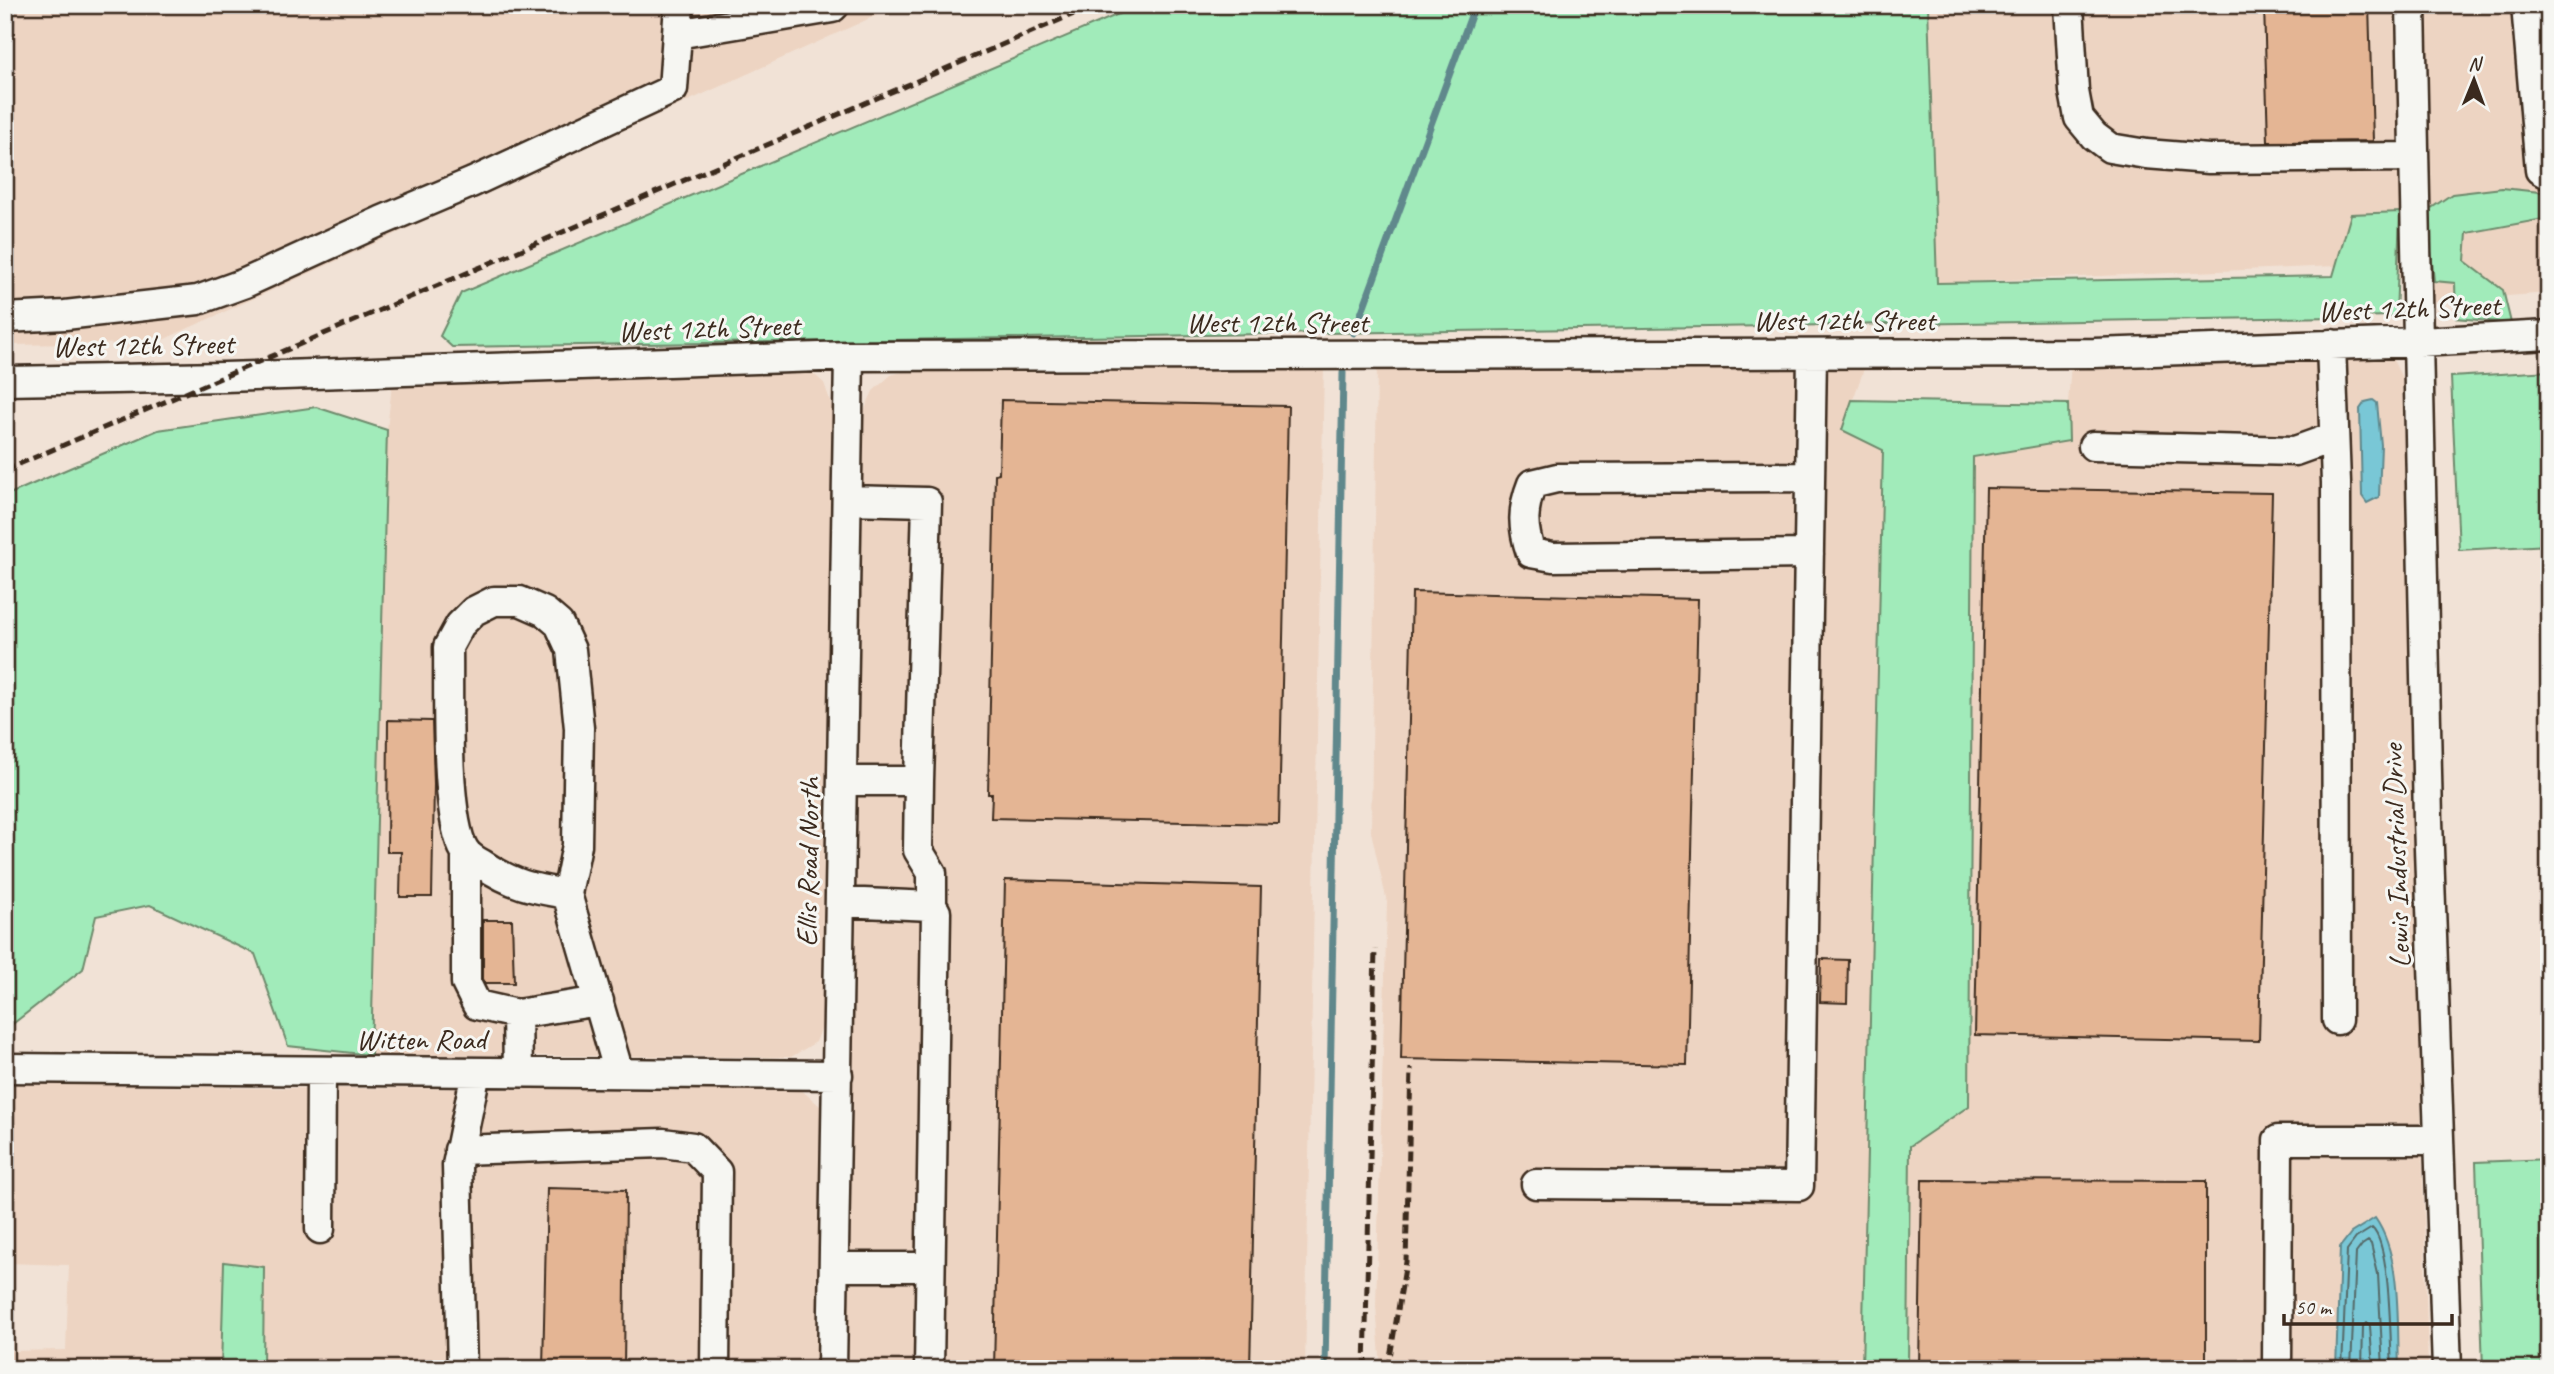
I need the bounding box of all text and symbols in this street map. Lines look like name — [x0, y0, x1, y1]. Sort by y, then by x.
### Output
north arrow — [2438, 46, 2508, 116]
text: N — [2468, 52, 2484, 76]
street label: West 12th Street — [2318, 286, 2503, 330]
street label: West 12th Street — [1753, 301, 1938, 339]
street label: West 12th Street — [1186, 303, 1371, 341]
street label: West 12th Street — [618, 306, 803, 350]
street label: West 12th Street — [52, 324, 237, 366]
street label: Lewis Industrial Drive — [2373, 741, 2419, 969]
street label: Ellis Road North — [788, 775, 829, 947]
street label: Witten Road — [356, 1020, 490, 1058]
scale bar — [2284, 1283, 2452, 1327]
text: 50 m — [2295, 1294, 2333, 1320]

